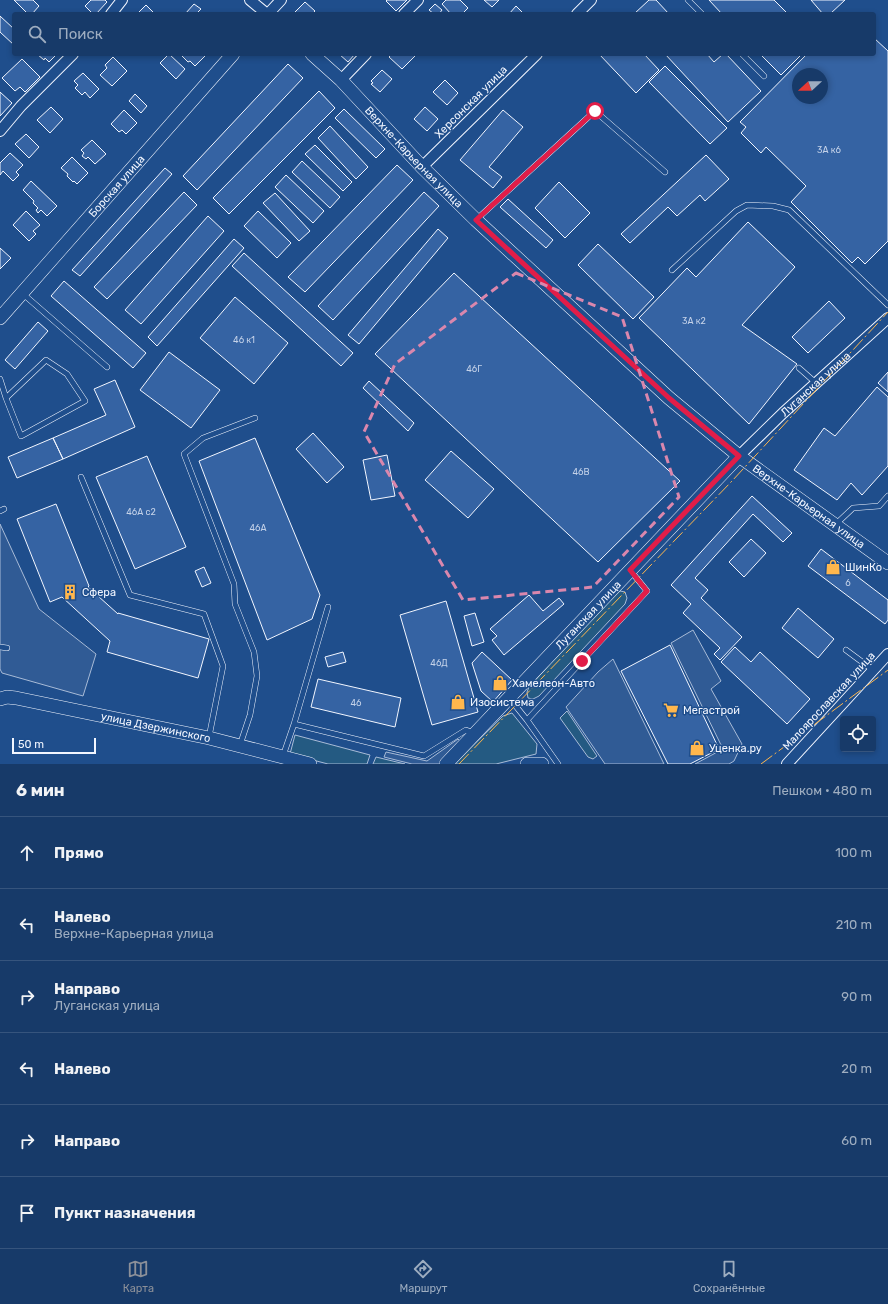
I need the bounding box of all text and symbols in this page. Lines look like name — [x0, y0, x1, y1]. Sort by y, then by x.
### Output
search box — [12, 12, 876, 56]
icon: search — [26, 23, 48, 45]
text: Поиск — [58, 25, 103, 43]
street label: Херсонская улица — [432, 63, 510, 141]
north arrow — [792, 68, 828, 104]
route start — [586, 102, 604, 120]
street label: Верхне-Карьерная улица — [362, 104, 466, 210]
house number: 3А к6 — [817, 145, 842, 155]
street label: Борская улица — [86, 152, 147, 220]
house number: 3А к2 — [682, 316, 706, 326]
house number: 46 к1 — [233, 335, 255, 345]
street label: Луганская улица — [778, 349, 853, 419]
house number: 46Г — [466, 364, 482, 374]
street label: Верхне-Карьерная улица — [750, 461, 868, 551]
house number: 46В — [572, 467, 590, 477]
house number: 46А с2 — [126, 507, 156, 517]
house number: 46А — [249, 523, 267, 533]
shop icon: ШинКо — [824, 558, 842, 576]
place label: ШинКо — [845, 561, 882, 574]
street label: Луганская улица — [552, 578, 624, 652]
house number: 6 — [845, 578, 851, 588]
building icon: Сфера — [61, 583, 79, 601]
place label: Сфера — [82, 586, 116, 599]
street label: Малоярославская улица — [780, 649, 878, 753]
route end — [573, 652, 591, 670]
house number: 46Д — [430, 658, 448, 668]
shop icon: Хамелеон-Авто — [491, 674, 509, 692]
place label: Хамелеон-Авто — [512, 677, 595, 690]
shop icon: Изосистема — [449, 693, 467, 711]
place label: Изосистема — [470, 696, 534, 709]
house number: 46 — [350, 698, 362, 708]
supermarket icon: Мегастрой — [662, 701, 680, 719]
place label: Мегастрой — [683, 704, 740, 717]
street label: улица Дзержинского — [100, 709, 212, 745]
map controls — [840, 716, 876, 752]
button: locate — [840, 716, 876, 752]
scale bar — [12, 736, 96, 755]
text: 50 m — [18, 738, 44, 751]
shop icon: Уценка.ру — [688, 739, 706, 757]
place label: Уценка.ру — [709, 742, 762, 755]
text: 6 мин — [16, 780, 65, 800]
text: Пешком · 480 m — [772, 783, 872, 798]
icon: ahead — [16, 842, 38, 864]
text: Прямо — [54, 844, 104, 862]
text: 100 m — [835, 845, 872, 860]
text: Налево — [54, 908, 111, 926]
icon: left — [16, 914, 38, 936]
text: 210 m — [836, 917, 872, 932]
text: Верхне-Карьерная улица — [54, 926, 214, 941]
text: Направо — [54, 980, 120, 998]
icon: right — [16, 986, 38, 1008]
text: 90 m — [841, 989, 872, 1004]
text: Луганская улица — [54, 998, 160, 1013]
icon: left — [16, 1058, 38, 1080]
text: Налево — [54, 1060, 111, 1078]
text: 20 m — [841, 1061, 872, 1076]
icon: right — [16, 1130, 38, 1152]
text: Направо — [54, 1132, 120, 1150]
text: 60 m — [841, 1133, 872, 1148]
icon: arrive — [16, 1202, 38, 1224]
text: Пункт назначения — [54, 1204, 196, 1222]
tab: Карта — [123, 1258, 154, 1295]
tab: Маршрут — [399, 1258, 447, 1295]
tab: Сохранённые — [693, 1258, 765, 1295]

